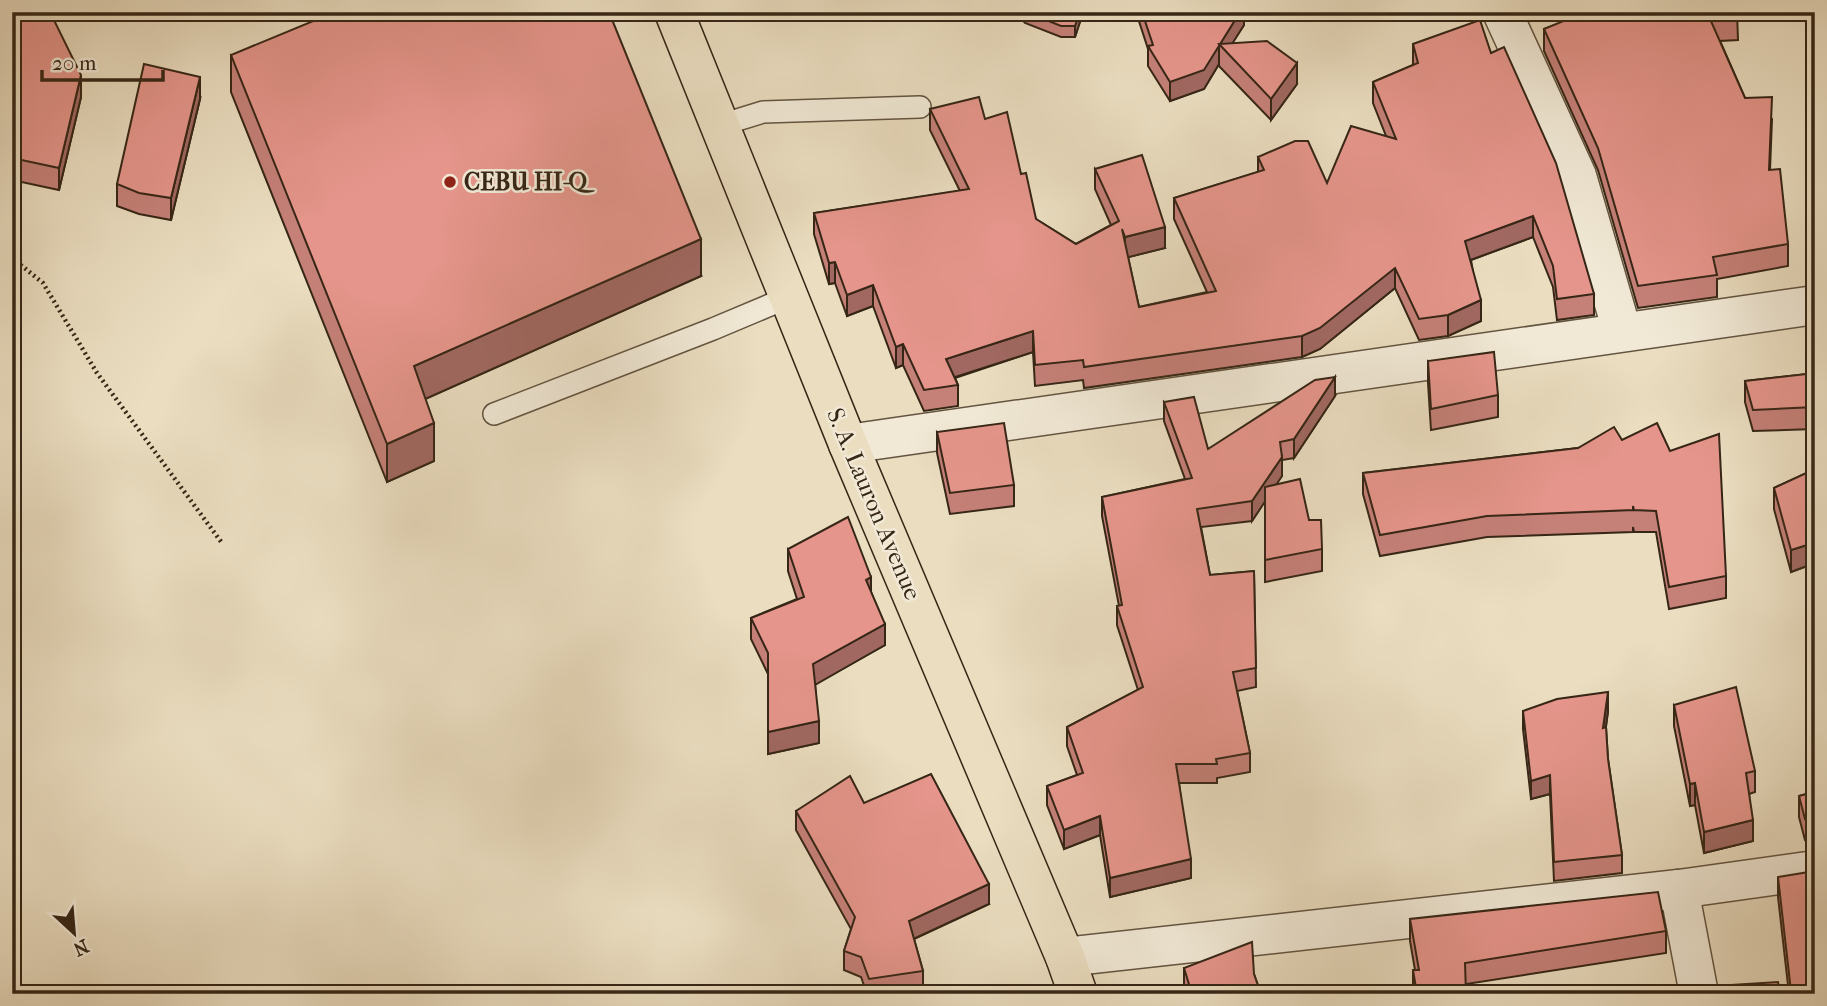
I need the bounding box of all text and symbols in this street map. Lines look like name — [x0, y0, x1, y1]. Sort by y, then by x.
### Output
scale bar — [42, 38, 163, 82]
text: 20 m — [52, 51, 97, 75]
place label: CEBU HI-Q — [464, 168, 596, 196]
marker: CEBU HI-Q — [442, 174, 458, 190]
street label: S. A. Lauron Avenue — [821, 404, 927, 604]
north arrow — [38, 898, 108, 968]
text: N — [69, 934, 92, 961]

